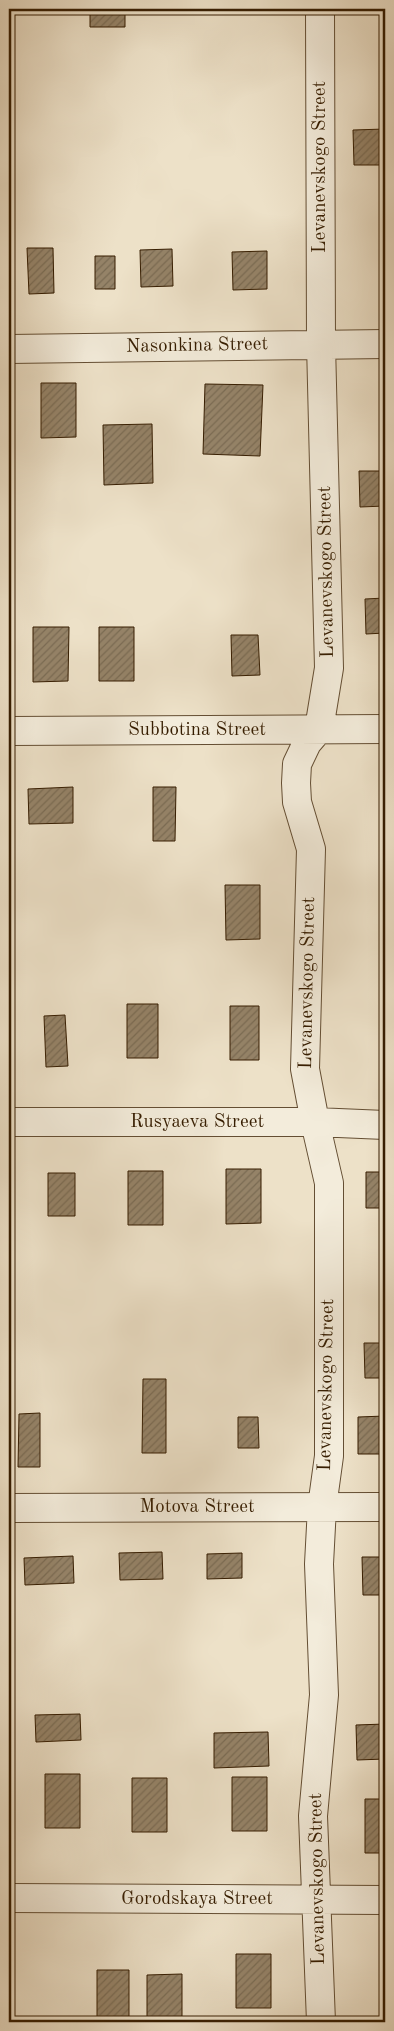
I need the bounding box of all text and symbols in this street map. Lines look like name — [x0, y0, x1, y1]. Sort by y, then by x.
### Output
street label: Levanevskogo Street — [311, 81, 330, 253]
street label: Nasonkina Street — [126, 335, 268, 357]
street label: Levanevskogo Street — [316, 486, 338, 658]
street label: Subbotina Street — [128, 721, 266, 740]
street label: Levanevskogo Street — [297, 897, 319, 1069]
street label: Rusyaeva Street — [130, 1113, 264, 1132]
street label: Levanevskogo Street — [316, 1299, 338, 1471]
street label: Motova Street — [139, 1498, 255, 1517]
street label: Levanevskogo Street — [307, 1793, 329, 1965]
street label: Gorodskaya Street — [121, 1890, 273, 1909]

